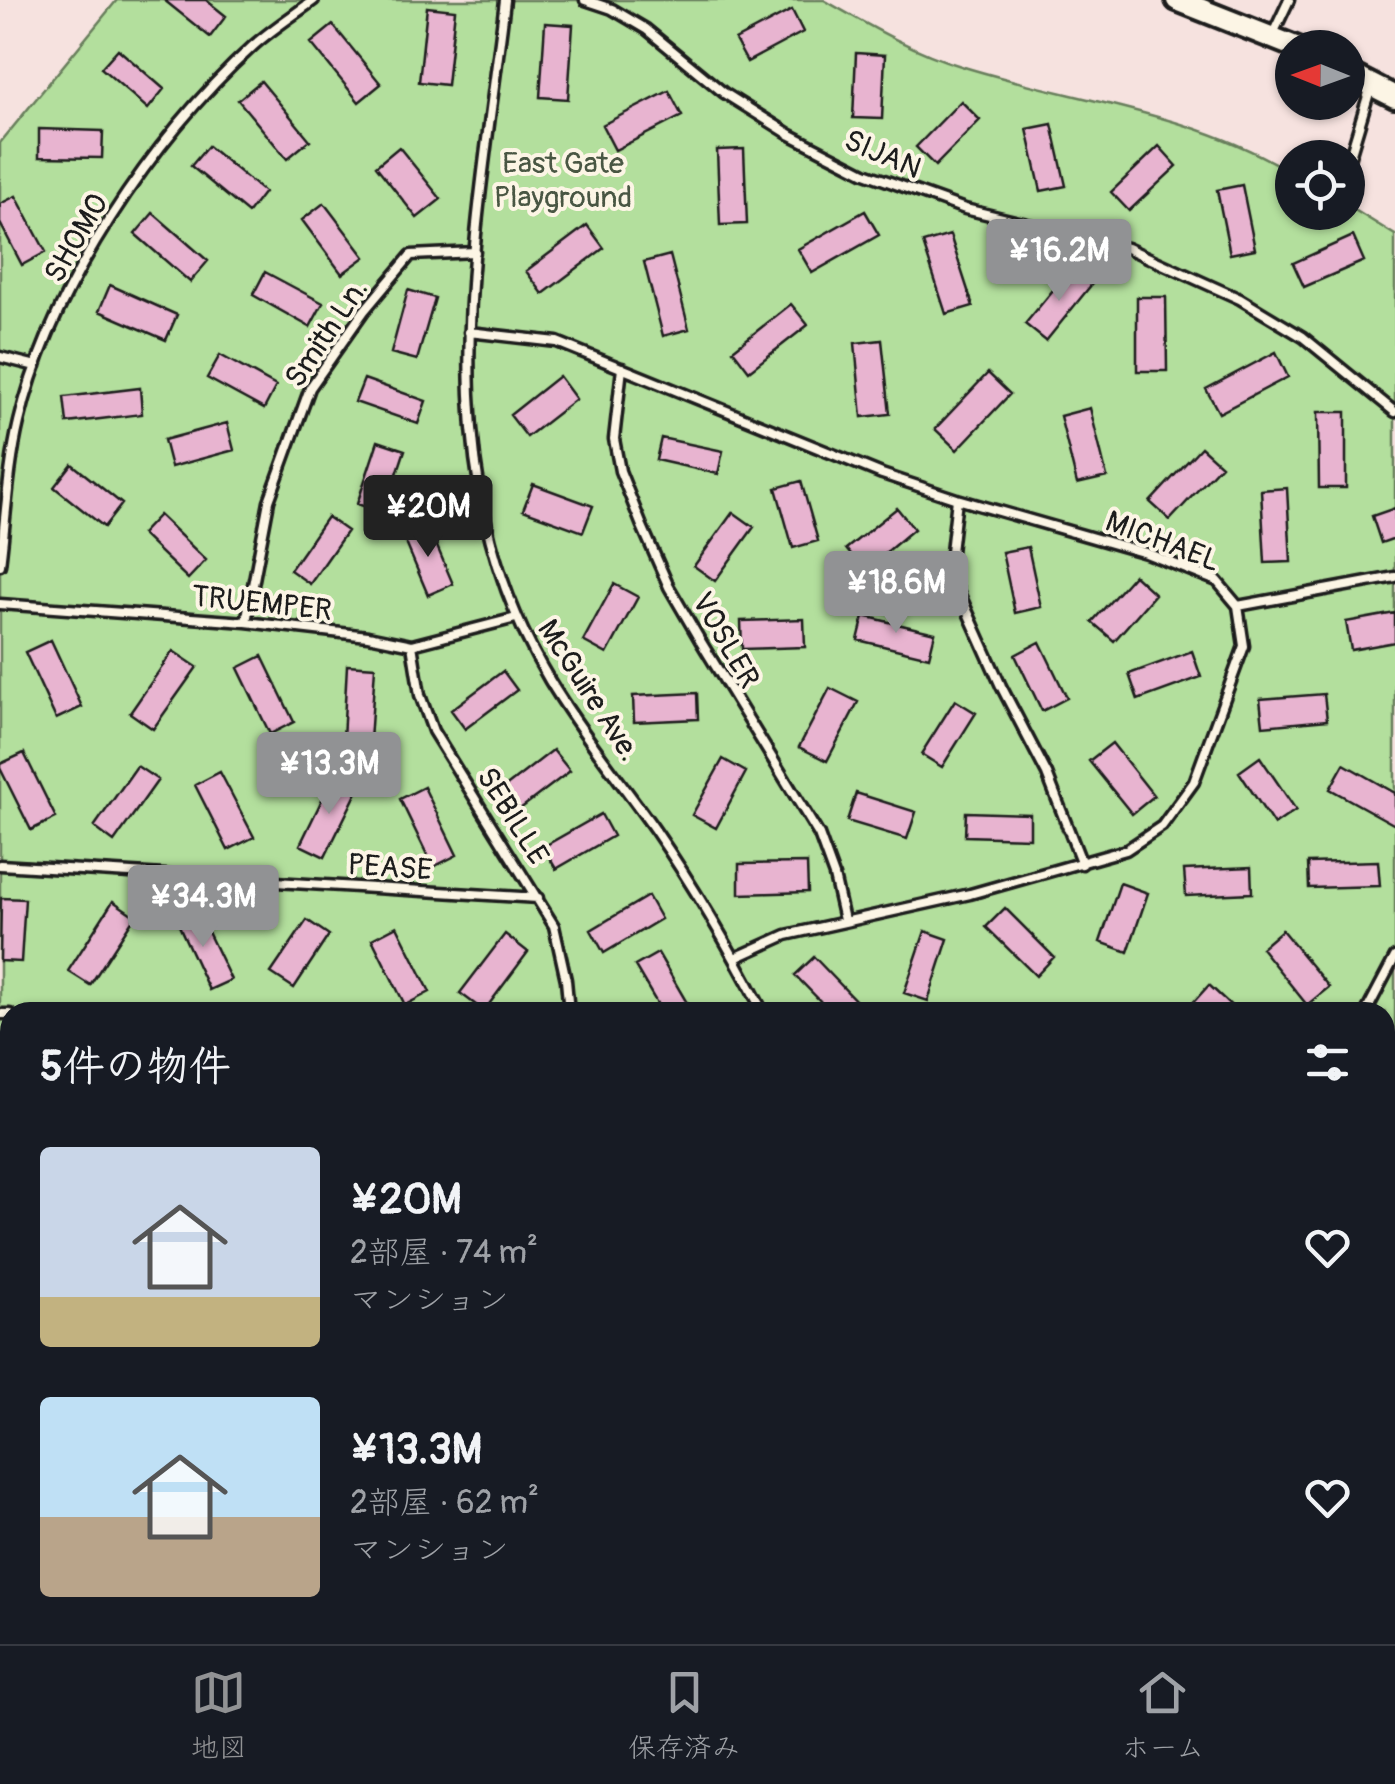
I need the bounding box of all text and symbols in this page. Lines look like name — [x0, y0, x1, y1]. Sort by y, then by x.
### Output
north arrow — [1275, 30, 1365, 120]
map controls — [1275, 30, 1365, 230]
street label: SIJAN — [839, 122, 927, 187]
button: locate — [1275, 140, 1365, 230]
park label: East Gate Playground — [494, 145, 632, 216]
street label: SHOMO — [36, 187, 117, 289]
pin: ¥16.2M — [978, 219, 1140, 304]
text: ¥16.2M — [1008, 231, 1110, 271]
street label: Smith Ln. — [277, 272, 376, 394]
pin: ¥20M — [369, 475, 487, 560]
text: ¥20M — [386, 487, 471, 527]
street label: MICHAEL — [1100, 503, 1225, 580]
pin: ¥18.6M — [815, 551, 977, 636]
text: ¥18.6M — [846, 563, 946, 603]
street label: TRUEMPER — [190, 578, 334, 629]
street label: VOSLER — [683, 586, 768, 695]
street label: McGuire Ave. — [529, 613, 648, 768]
pin: ¥13.3M — [248, 732, 410, 817]
text: ¥13.3M — [279, 744, 379, 784]
street label: SEBILLE — [468, 761, 557, 872]
street label: PEASE — [346, 846, 434, 889]
pin: ¥34.3M — [122, 865, 284, 950]
text: ¥34.3M — [150, 877, 256, 917]
icon: filters — [1300, 1035, 1355, 1090]
text: 5件の物件 — [40, 1041, 231, 1093]
text: ¥20M — [350, 1174, 462, 1226]
icon: home — [120, 1187, 240, 1307]
icon: heart — [1300, 1220, 1355, 1275]
text: 2部屋 · 74 m² — [350, 1233, 538, 1273]
text: マンション — [350, 1280, 509, 1320]
text: ¥13.3M — [350, 1424, 482, 1476]
icon: home — [120, 1437, 240, 1557]
icon: heart — [1300, 1470, 1355, 1525]
text: 2部屋 · 62 m² — [350, 1483, 539, 1523]
text: マンション — [350, 1530, 509, 1570]
tab: 地図 — [191, 1665, 247, 1766]
tab: 保存済み — [628, 1665, 740, 1766]
tab: ホーム — [1121, 1665, 1204, 1766]

